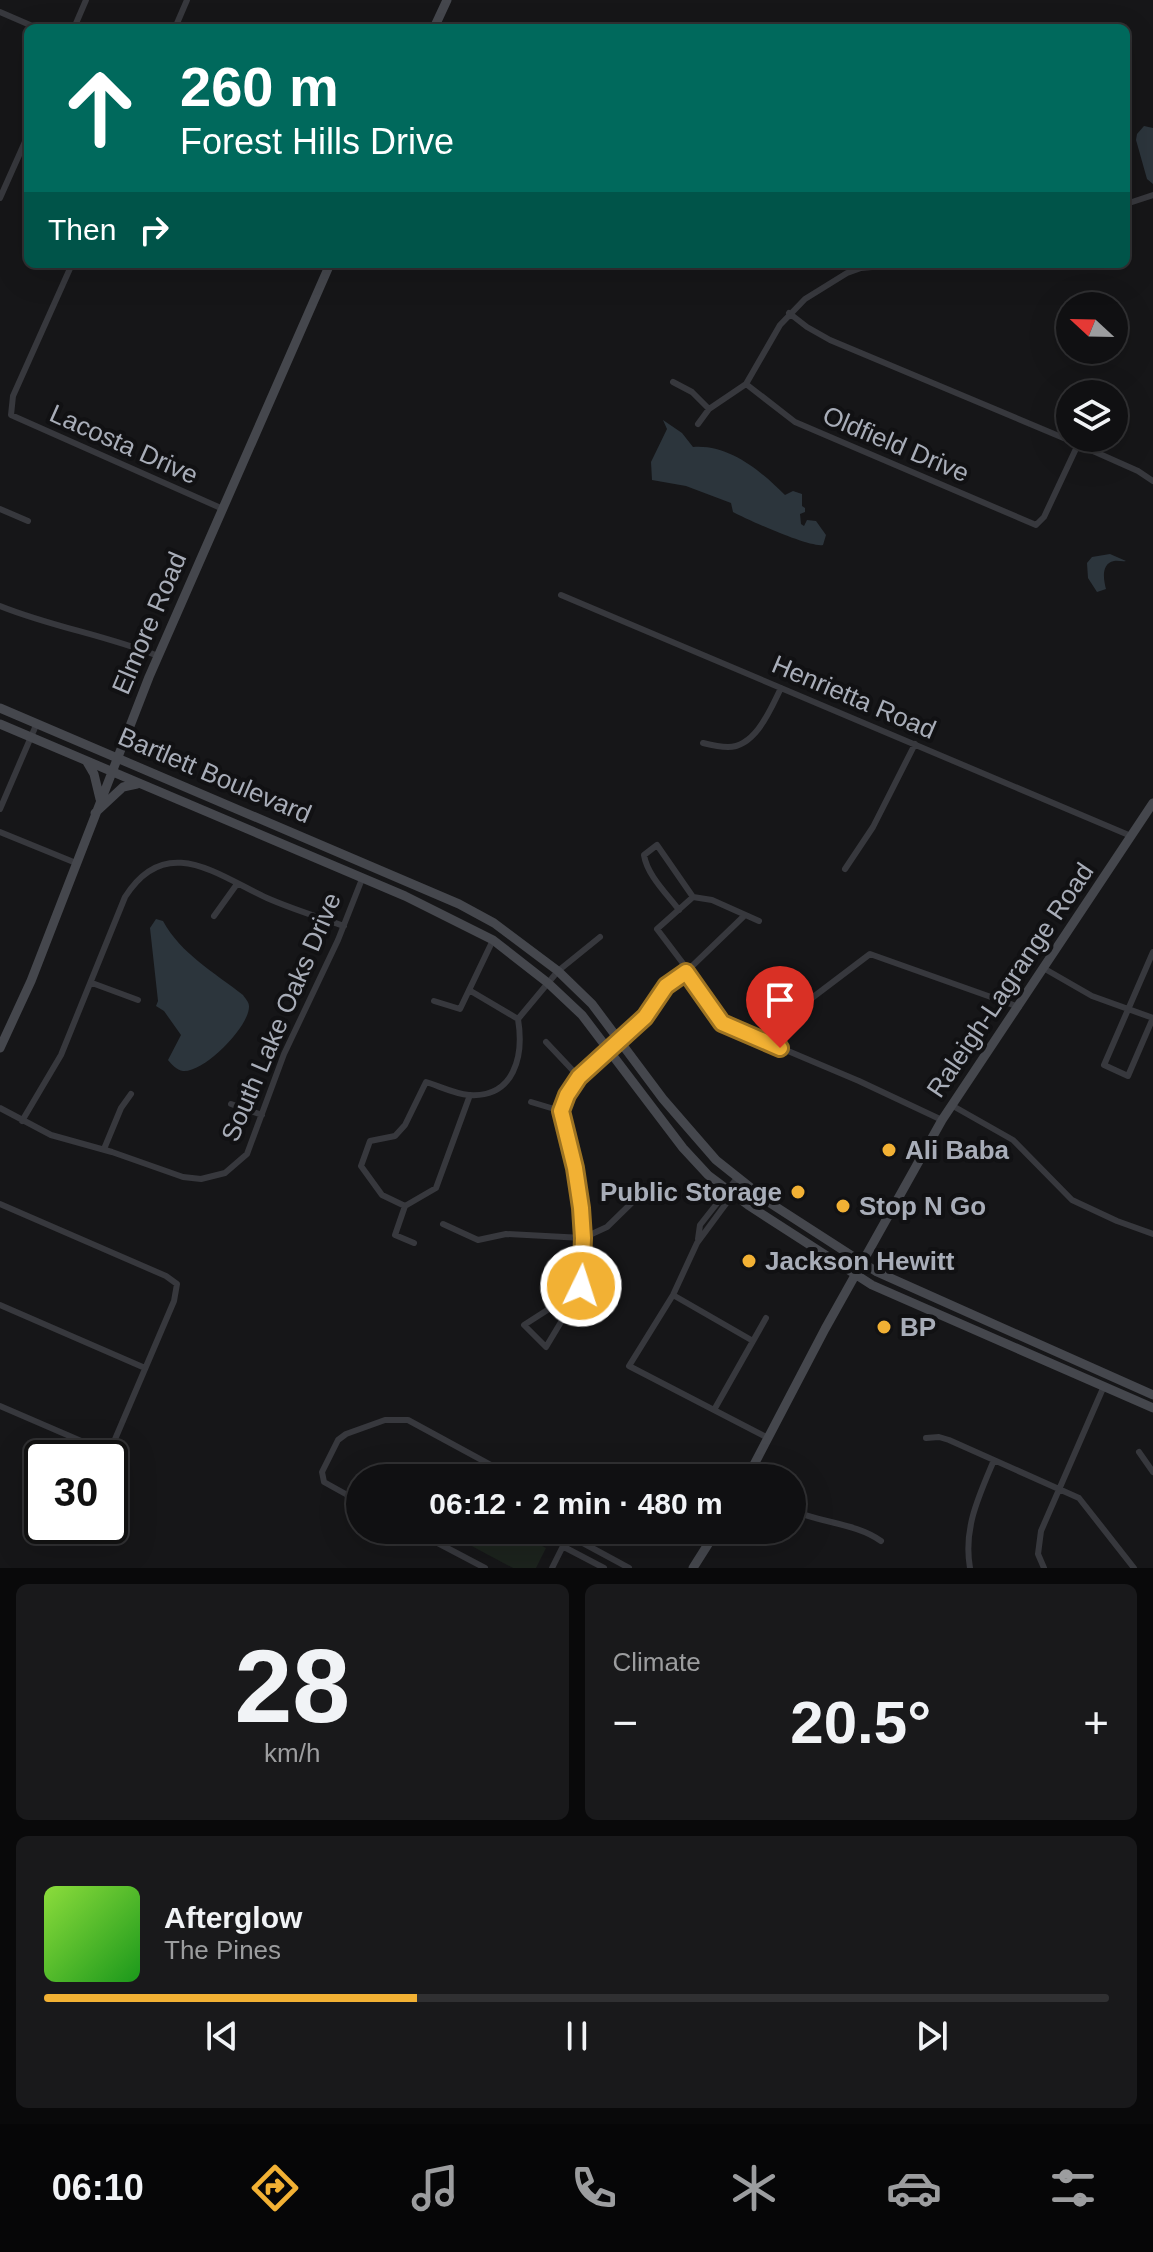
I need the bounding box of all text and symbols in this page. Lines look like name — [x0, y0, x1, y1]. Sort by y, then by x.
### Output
text: 260 m — [180, 55, 339, 118]
icon: ahead — [48, 56, 152, 160]
text: Forest Hills Drive — [180, 121, 454, 162]
icon: right — [132, 208, 176, 252]
text: Then — [48, 213, 116, 246]
north arrow — [1056, 292, 1128, 364]
map controls — [1056, 292, 1128, 452]
button: layers — [1056, 380, 1128, 452]
street label: Lacosta Drive — [45, 398, 203, 490]
street label: Oldfield Drive — [818, 400, 974, 488]
street label: Elmore Road — [106, 547, 192, 699]
street label: Henrietta Road — [768, 649, 940, 745]
street label: Bartlett Boulevard — [114, 721, 316, 829]
street label: Raleigh-Lagrange Road — [920, 857, 1100, 1103]
street label: South Lake Oaks Drive — [215, 888, 347, 1146]
pin — [746, 966, 814, 1048]
icon: arrive — [758, 978, 802, 1022]
place label: Ali Baba — [905, 1135, 1010, 1165]
marker: Ali Baba — [880, 1141, 898, 1159]
place label: Public Storage — [600, 1177, 782, 1207]
marker: Public Storage — [789, 1183, 807, 1201]
place label: Stop N Go — [859, 1191, 986, 1221]
marker: Stop N Go — [834, 1197, 852, 1215]
position arrow — [539, 1244, 623, 1328]
place label: Jackson Hewitt — [765, 1246, 955, 1276]
marker: Jackson Hewitt — [740, 1252, 758, 1270]
place label: BP — [900, 1312, 936, 1342]
marker: BP — [875, 1318, 893, 1336]
speed limit sign: 30 — [24, 1440, 128, 1544]
text: 06:12 · 2 min · 480 m — [429, 1487, 723, 1520]
text: 28 — [234, 1628, 350, 1744]
text: Climate — [613, 1647, 701, 1677]
text: 20.5° — [790, 1689, 931, 1756]
text: − — [613, 1698, 638, 1747]
text: + — [1083, 1698, 1109, 1747]
text: km/h — [264, 1738, 320, 1768]
text: Afterglow — [164, 1901, 302, 1934]
text: The Pines — [164, 1935, 281, 1965]
icon: previous — [200, 2014, 244, 2058]
icon: pause — [555, 2014, 599, 2058]
icon: next — [910, 2014, 954, 2058]
icon: directions — [247, 2160, 303, 2216]
icon: music — [407, 2160, 463, 2216]
icon: phone — [566, 2160, 622, 2216]
icon: climate — [726, 2160, 782, 2216]
icon: car — [886, 2160, 942, 2216]
icon: filters — [1045, 2160, 1101, 2216]
text: 06:10 — [52, 2167, 144, 2208]

